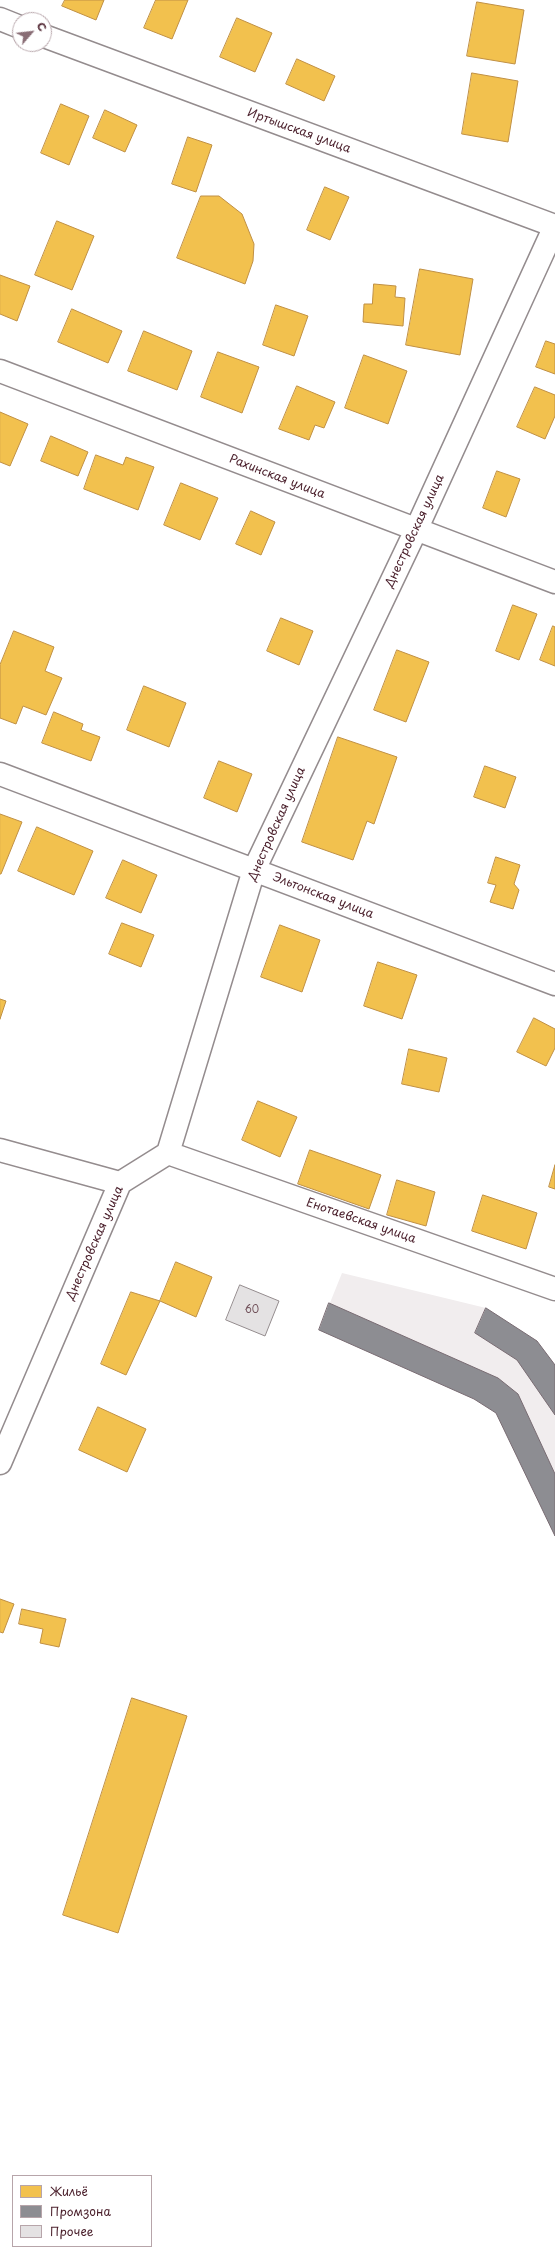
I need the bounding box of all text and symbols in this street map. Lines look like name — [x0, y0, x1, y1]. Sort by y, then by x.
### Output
north arrow — [12, 12, 52, 52]
text: С — [33, 19, 52, 34]
street label: Иртышская улица — [245, 106, 353, 156]
street label: Рахинская улица — [227, 452, 327, 502]
street label: Днестровская улица — [382, 472, 448, 590]
street label: Днестровская улица — [245, 765, 309, 883]
street label: Эльтонская улица — [271, 870, 375, 922]
street label: Днестровская улица — [63, 1184, 127, 1302]
street label: Енотаевская улица — [304, 1195, 418, 1247]
house number: 60 — [245, 1304, 259, 1316]
legend — [12, 2175, 152, 2247]
text: Жильё — [50, 2182, 88, 2200]
text: Промзона — [50, 2202, 111, 2220]
text: Прочее — [50, 2222, 93, 2240]

